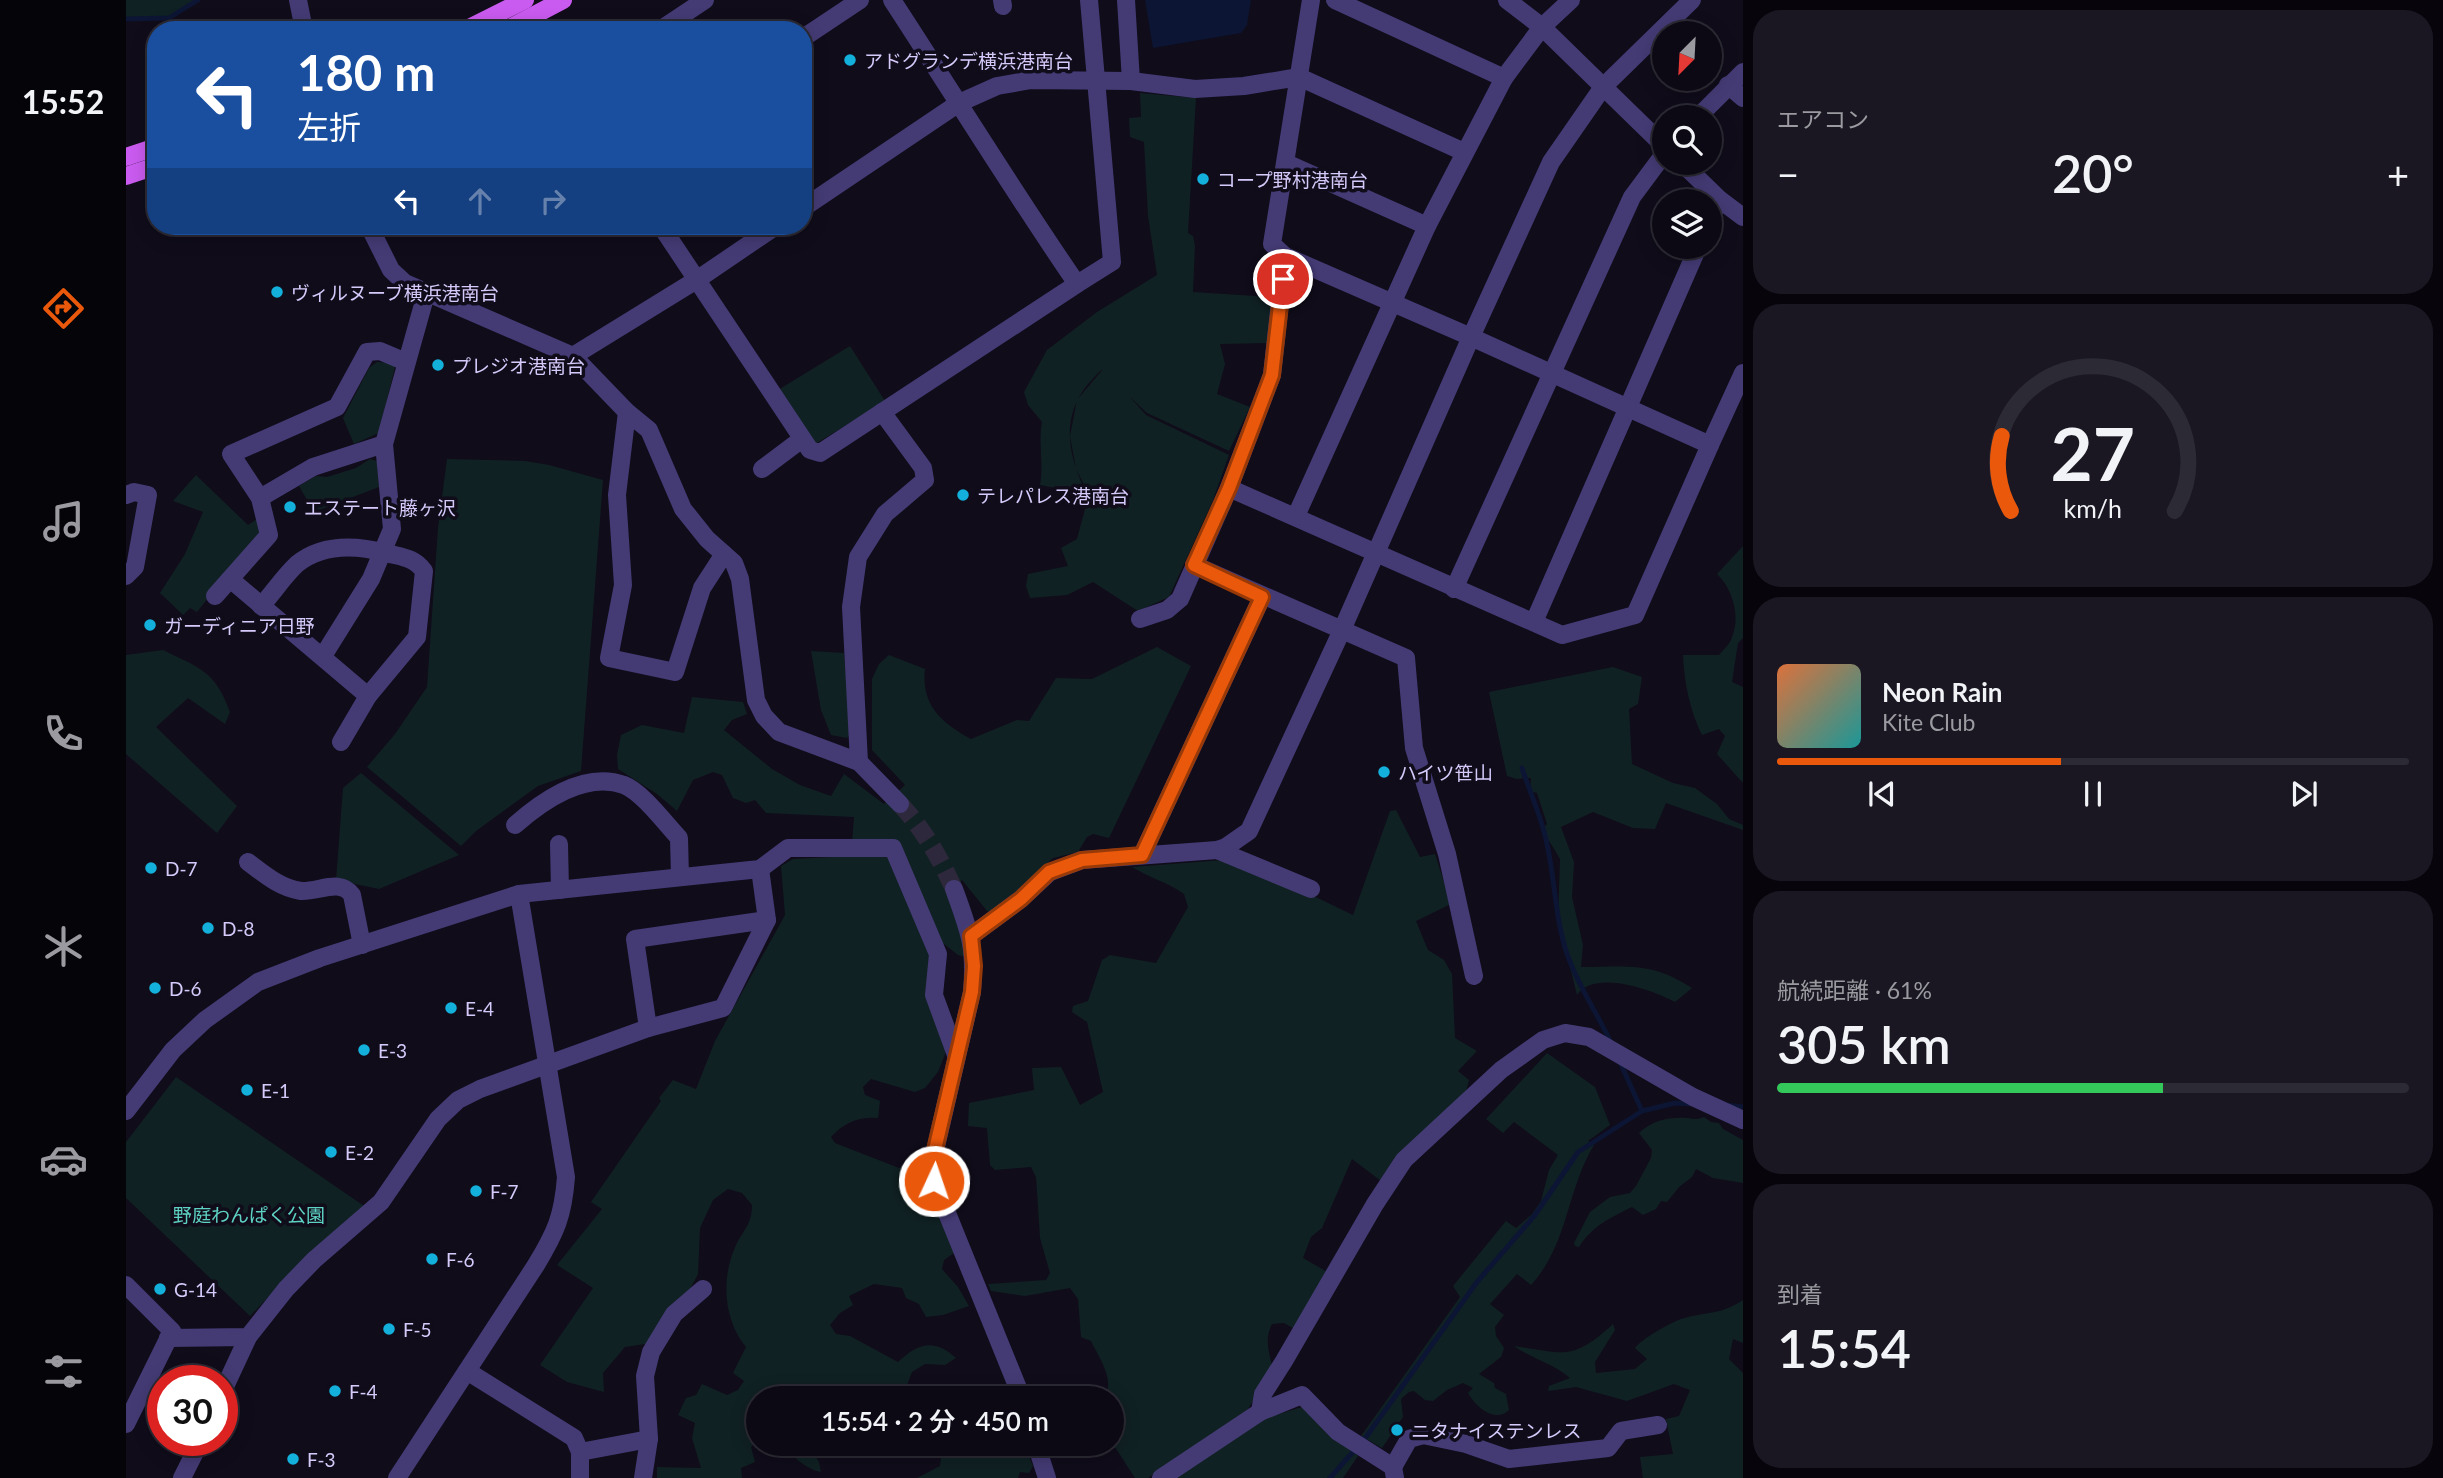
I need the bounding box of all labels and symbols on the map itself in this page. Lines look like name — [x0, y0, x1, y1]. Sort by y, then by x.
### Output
north arrow — [1652, 21, 1722, 91]
place label: アドグランデ横浜港南台 — [864, 49, 1073, 72]
marker: アドグランデ横浜港南台 — [842, 52, 858, 68]
place label: コープ野村港南台 — [1217, 168, 1368, 191]
marker: コープ野村港南台 — [1195, 171, 1211, 187]
pin — [1253, 249, 1313, 309]
place label: ヴィルヌーブ横浜港南台 — [291, 281, 499, 304]
marker: ヴィルヌーブ横浜港南台 — [269, 284, 285, 300]
place label: プレジオ港南台 — [452, 354, 585, 377]
marker: プレジオ港南台 — [430, 357, 446, 373]
place label: テレパレス港南台 — [977, 484, 1129, 507]
marker: テレパレス港南台 — [955, 487, 971, 503]
place label: エステート藤ヶ沢 — [304, 496, 456, 519]
marker: エステート藤ヶ沢 — [282, 499, 298, 515]
place label: ガーディニア日野 — [164, 614, 315, 637]
marker: ガーディニア日野 — [142, 617, 158, 633]
place label: ハイツ笹山 — [1398, 761, 1493, 784]
marker: ハイツ笹山 — [1376, 764, 1392, 780]
place label: D-7 — [165, 857, 198, 880]
marker: D-7 — [143, 860, 159, 876]
place label: D-8 — [222, 917, 255, 940]
marker: D-8 — [200, 920, 216, 936]
place label: D-6 — [169, 977, 202, 1000]
marker: D-6 — [147, 980, 163, 996]
place label: E-4 — [465, 997, 494, 1020]
marker: E-4 — [443, 1000, 459, 1016]
place label: E-3 — [378, 1039, 407, 1062]
marker: E-3 — [356, 1042, 372, 1058]
place label: E-1 — [261, 1079, 290, 1102]
marker: E-1 — [239, 1082, 255, 1098]
place label: E-2 — [345, 1141, 374, 1164]
marker: E-2 — [323, 1144, 339, 1160]
position arrow — [897, 1144, 971, 1218]
place label: F-7 — [490, 1180, 519, 1203]
marker: F-7 — [468, 1183, 484, 1199]
park label: 野庭わんぱく公園 — [173, 1203, 325, 1226]
place label: F-6 — [446, 1248, 475, 1271]
marker: F-6 — [424, 1251, 440, 1267]
place label: G-14 — [174, 1278, 217, 1301]
marker: G-14 — [152, 1281, 168, 1297]
place label: F-5 — [403, 1318, 432, 1341]
marker: F-5 — [381, 1321, 397, 1337]
speed limit sign: 30 — [147, 1365, 238, 1456]
place label: F-4 — [349, 1380, 378, 1403]
marker: F-4 — [327, 1383, 343, 1399]
place label: ニタナイステンレス — [1411, 1419, 1581, 1442]
marker: ニタナイステンレス — [1389, 1422, 1405, 1438]
place label: F-3 — [307, 1448, 336, 1471]
marker: F-3 — [285, 1451, 301, 1467]

